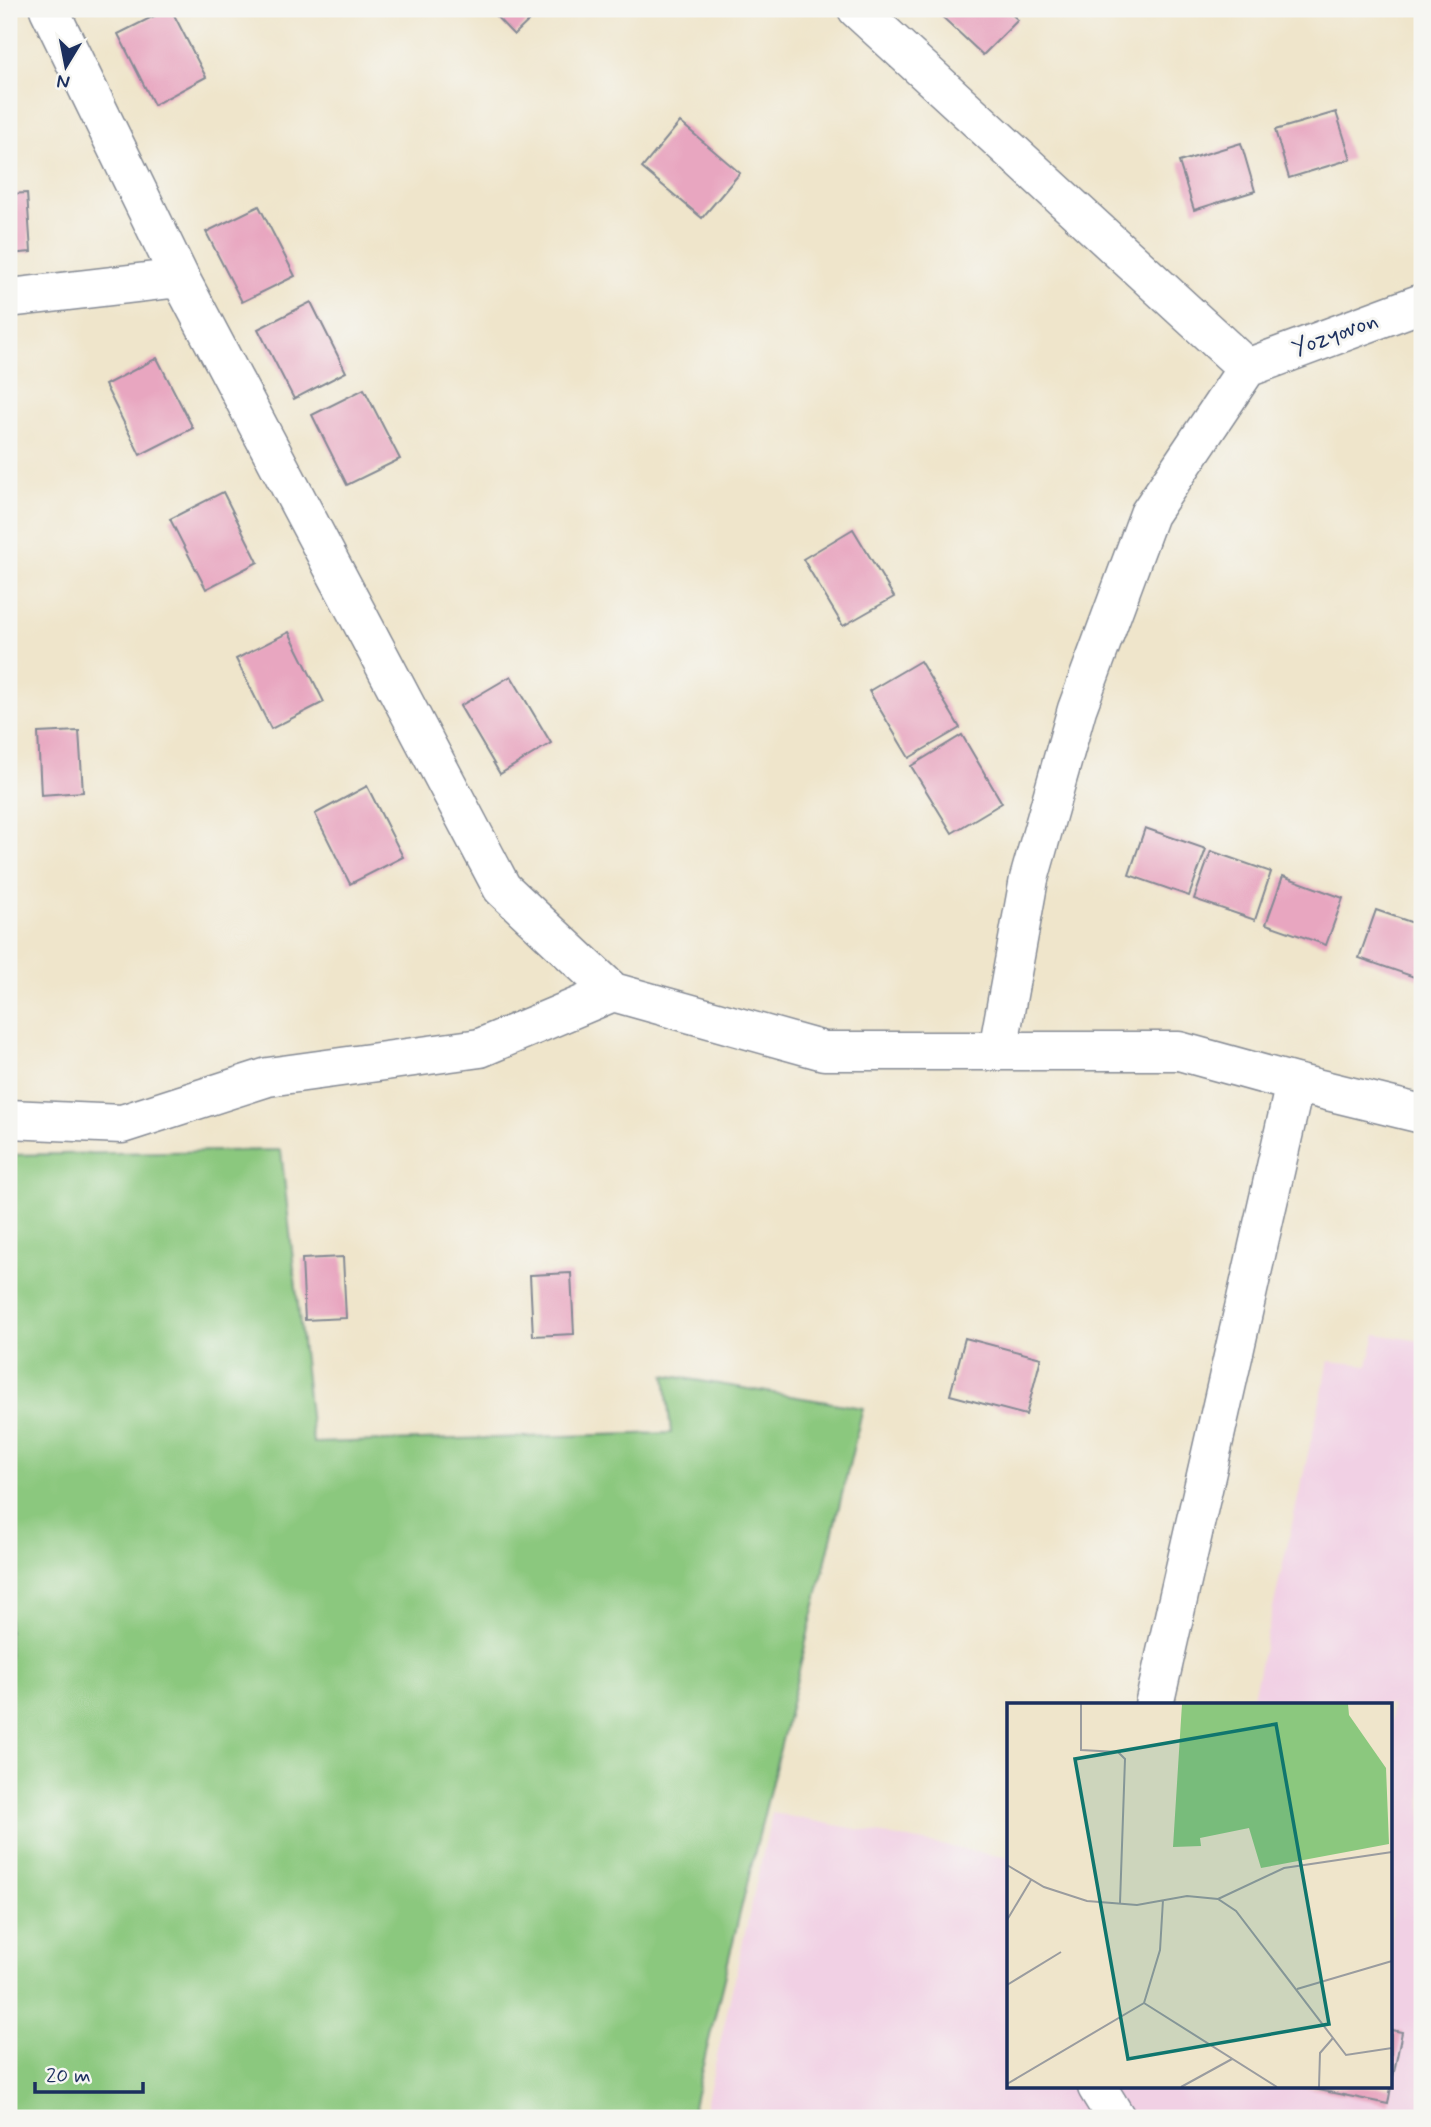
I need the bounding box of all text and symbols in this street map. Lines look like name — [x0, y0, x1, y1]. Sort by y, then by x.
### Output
north arrow — [32, 32, 102, 102]
text: N — [55, 68, 72, 95]
street label: Yozyovon — [1288, 305, 1382, 365]
inset map — [1007, 1703, 1392, 2088]
scale bar — [35, 2050, 144, 2094]
text: 20 m — [46, 2062, 91, 2090]

